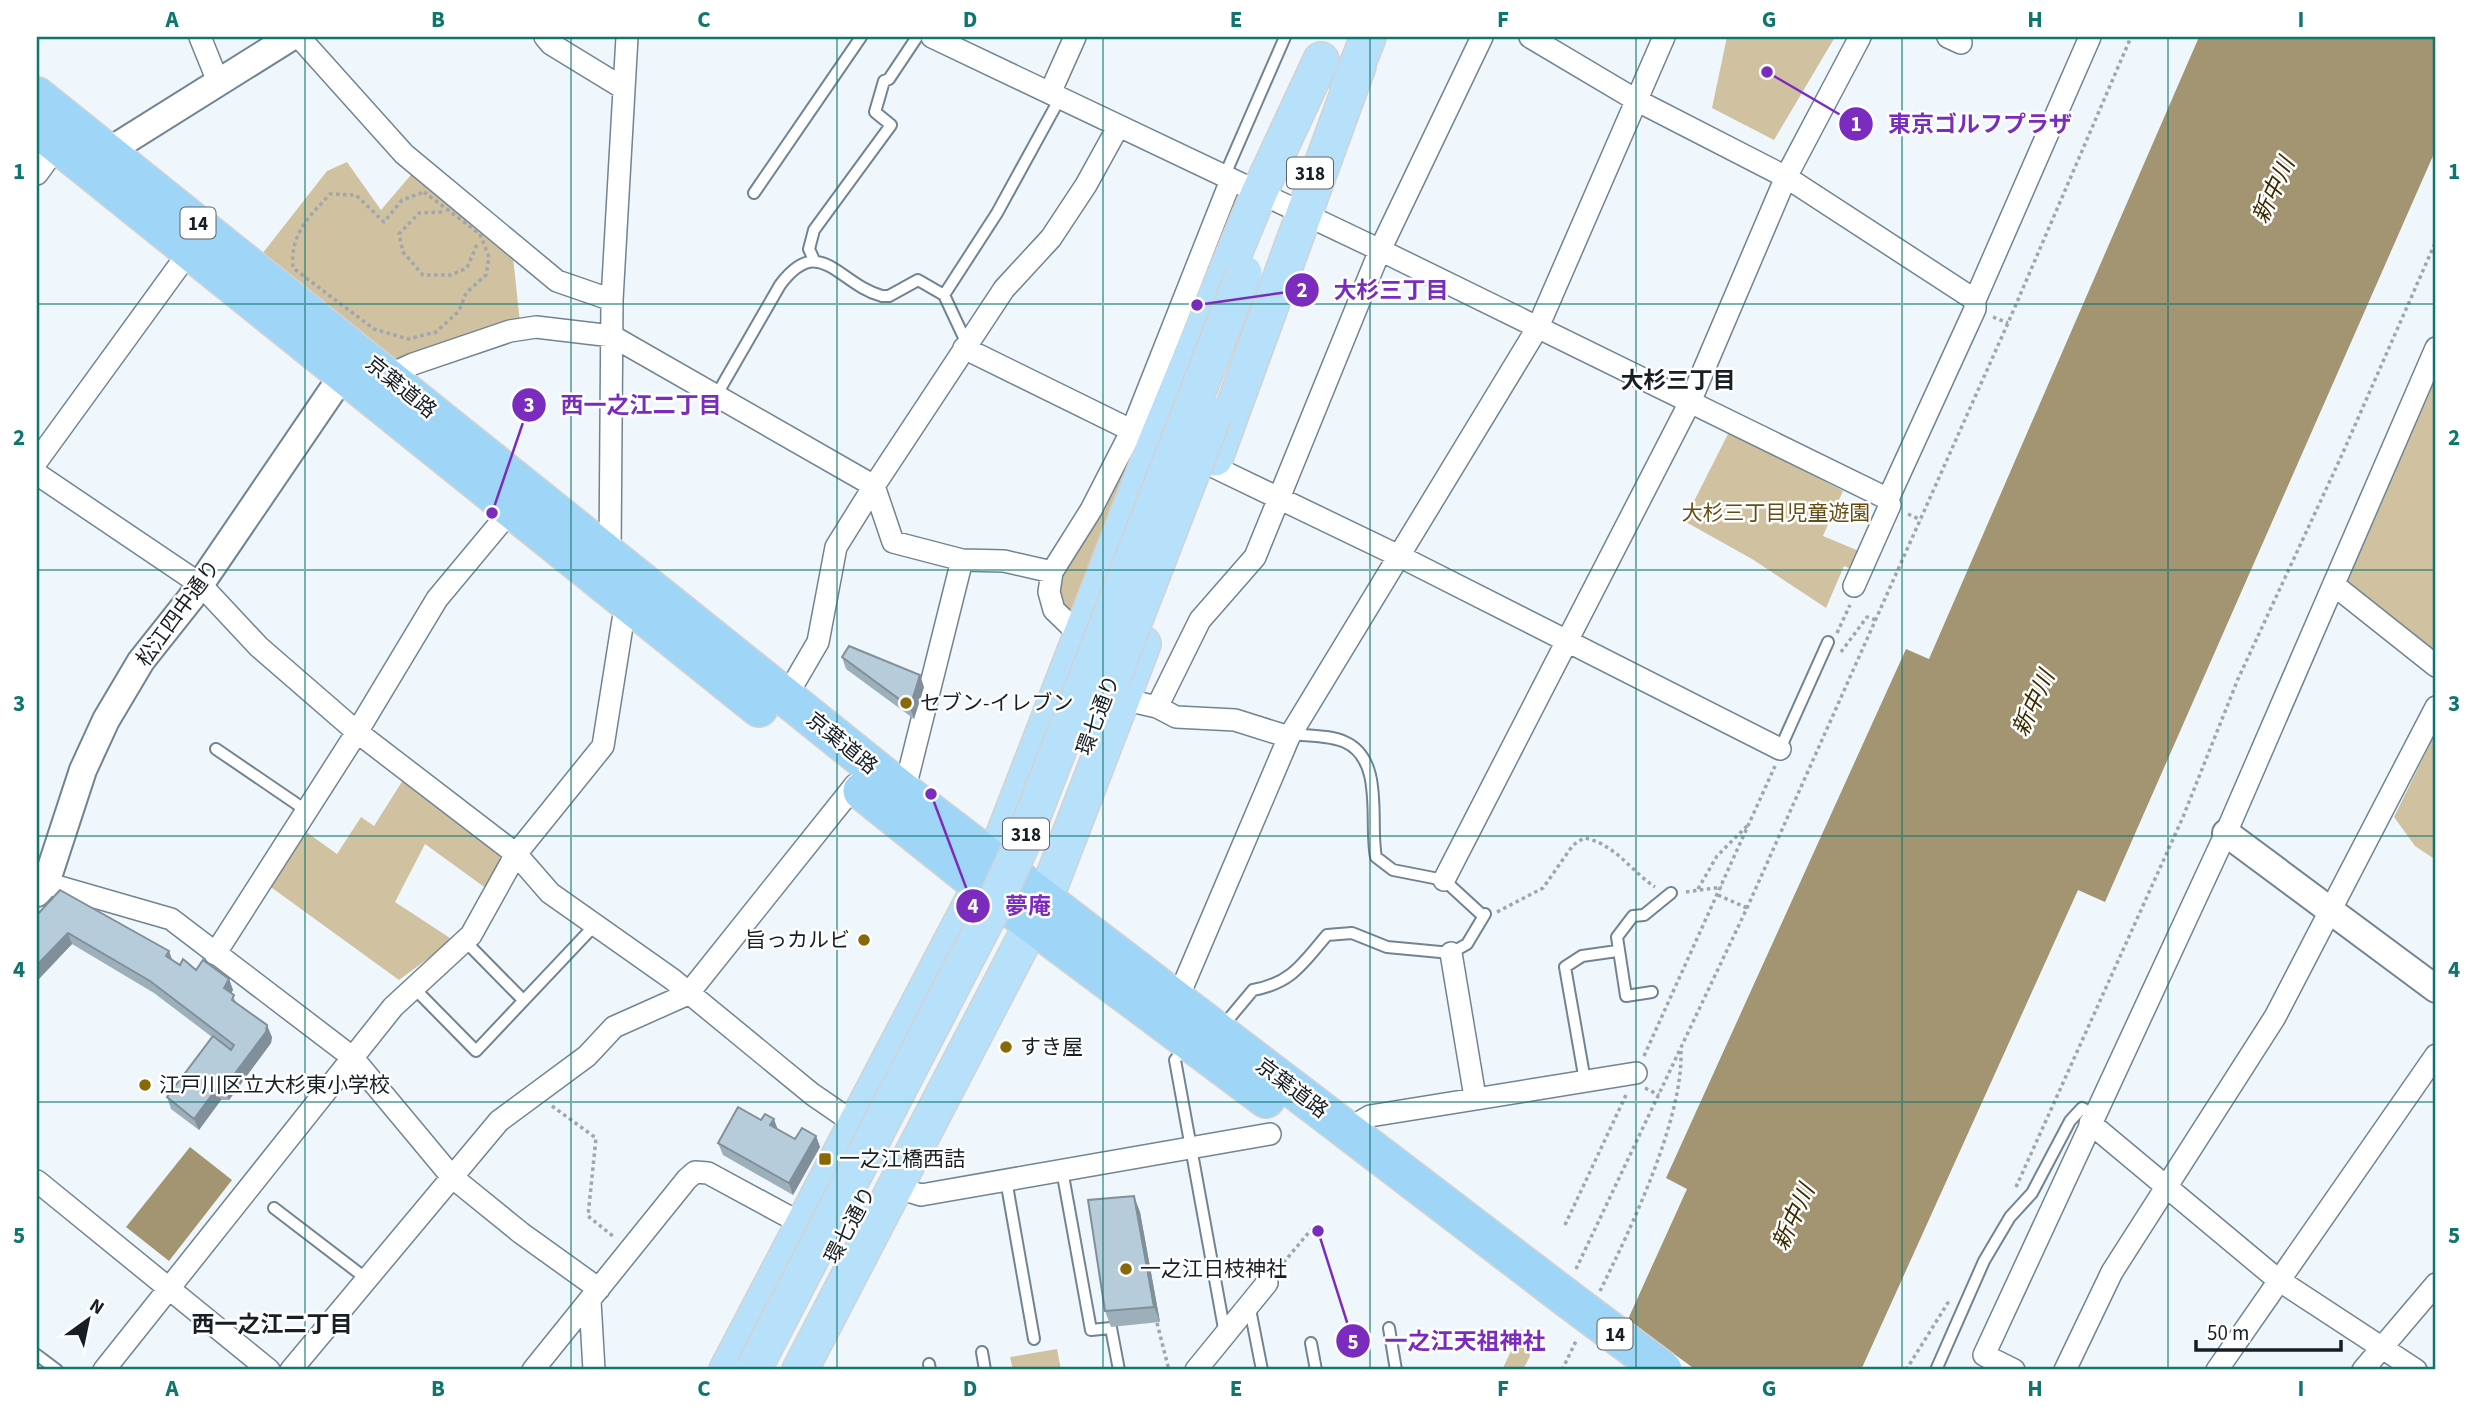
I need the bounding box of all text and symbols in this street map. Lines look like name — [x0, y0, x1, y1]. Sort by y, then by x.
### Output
text: A — [164, 3, 179, 36]
text: B — [431, 3, 445, 36]
text: C — [697, 3, 711, 36]
text: D — [963, 3, 977, 36]
text: E — [1230, 3, 1242, 36]
text: F — [1497, 3, 1509, 36]
text: G — [1762, 3, 1776, 36]
text: H — [2027, 3, 2043, 36]
text: I — [2298, 3, 2304, 36]
callout: 東京ゴルフプラザ — [1839, 102, 2086, 146]
text: 東京ゴルフプラザ — [1888, 108, 2072, 141]
text: 1 — [1850, 109, 1862, 139]
water label: 新中川 — [2244, 149, 2304, 228]
text: 1 — [13, 155, 25, 188]
text: 1 — [2448, 155, 2460, 188]
road number: 318 — [1287, 158, 1333, 188]
road number: 14 — [180, 208, 216, 238]
callout: 大杉三丁目 — [1285, 268, 1463, 312]
text: 大杉三丁目 — [1334, 274, 1449, 307]
text: 2 — [1296, 275, 1308, 305]
street label: 京葉道路 — [359, 349, 443, 425]
district label: 大杉三丁目 — [1621, 364, 1736, 397]
callout: 西一之江二丁目 — [512, 383, 736, 427]
text: 西一之江二丁目 — [561, 389, 722, 422]
text: 3 — [523, 390, 535, 420]
text: 2 — [13, 421, 25, 454]
text: 2 — [2448, 421, 2460, 454]
park label: 大杉三丁目児童遊園 — [1682, 498, 1871, 528]
street label: 松江四中通り — [129, 553, 227, 673]
water label: 新中川 — [2004, 662, 2064, 741]
street label: 環七通り — [1069, 670, 1127, 760]
text: 3 — [13, 687, 25, 720]
text: 3 — [2448, 687, 2460, 720]
place label: セブン-イレブン — [920, 688, 1074, 718]
marker: セブン-イレブン — [898, 695, 914, 711]
street label: 京葉道路 — [800, 705, 884, 781]
road number: 318 — [1003, 818, 1049, 849]
callout: 夢庵 — [956, 884, 1065, 928]
text: 夢庵 — [1005, 890, 1051, 923]
text: 4 — [967, 891, 979, 921]
place label: 旨っカルビ — [745, 925, 850, 955]
marker: 旨っカルビ — [856, 932, 872, 948]
text: 4 — [13, 953, 25, 986]
text: 4 — [2448, 953, 2460, 986]
place label: すき屋 — [1020, 1032, 1083, 1062]
marker: すき屋 — [998, 1039, 1014, 1055]
street label: 京葉道路 — [1249, 1051, 1335, 1125]
place label: 江戸川区立大杉東小学校 — [159, 1070, 390, 1100]
marker: 江戸川区立大杉東小学校 — [137, 1077, 153, 1093]
place label: 一之江橋西詰 — [839, 1144, 965, 1174]
marker: 一之江橋西詰 — [817, 1151, 833, 1167]
water label: 新中川 — [1764, 1176, 1824, 1255]
street label: 環七通り — [817, 1181, 883, 1269]
text: 5 — [13, 1219, 25, 1252]
text: 5 — [2448, 1219, 2460, 1252]
place label: 一之江日枝神社 — [1140, 1254, 1287, 1284]
marker: 一之江日枝神社 — [1118, 1261, 1134, 1277]
north arrow — [52, 1284, 122, 1354]
text: N — [84, 1292, 109, 1322]
district label: 西一之江二丁目 — [192, 1308, 353, 1341]
scale bar — [2196, 1309, 2342, 1353]
road number: 14 — [1598, 1318, 1632, 1350]
text: 50 m — [2207, 1318, 2249, 1348]
callout: 一之江天祖神社 — [1335, 1319, 1559, 1363]
text: 一之江天祖神社 — [1385, 1325, 1546, 1358]
text: 5 — [1347, 1327, 1359, 1357]
text: A — [164, 1372, 179, 1405]
text: B — [431, 1372, 445, 1405]
text: C — [697, 1372, 711, 1405]
text: D — [963, 1372, 977, 1405]
text: E — [1230, 1372, 1242, 1405]
text: F — [1497, 1372, 1509, 1405]
text: G — [1762, 1372, 1776, 1405]
text: H — [2027, 1372, 2043, 1405]
text: I — [2298, 1372, 2304, 1405]

